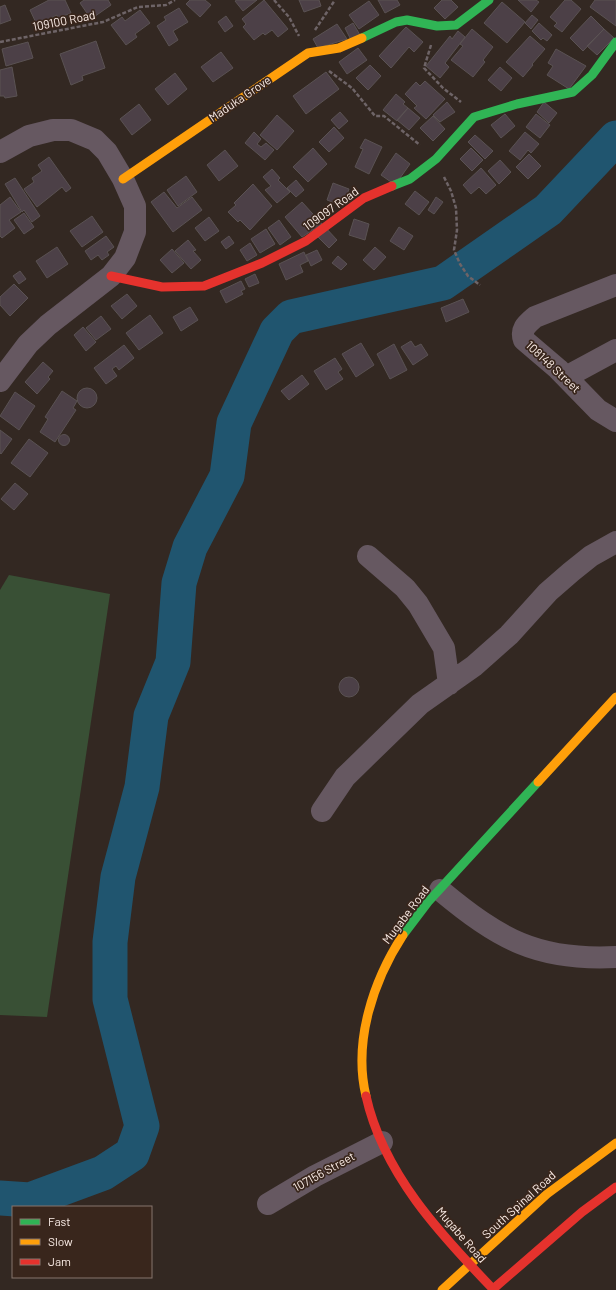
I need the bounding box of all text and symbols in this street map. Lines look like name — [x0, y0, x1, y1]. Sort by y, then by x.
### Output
street label: 109100 Road — [31, 7, 96, 33]
street label: Maduka Grove — [206, 72, 273, 124]
street label: 109097 Road — [300, 183, 361, 233]
street label: 108148 Street — [524, 338, 584, 395]
street label: Mugabe Road — [379, 882, 432, 946]
street label: 107156 Street — [290, 1148, 357, 1194]
street label: South Spinal Road — [479, 1168, 558, 1241]
street label: Mugabe Road — [434, 1204, 490, 1265]
legend — [12, 1206, 152, 1278]
text: Fast — [48, 1214, 71, 1228]
text: Slow — [48, 1234, 73, 1248]
text: Jam — [48, 1254, 71, 1268]

